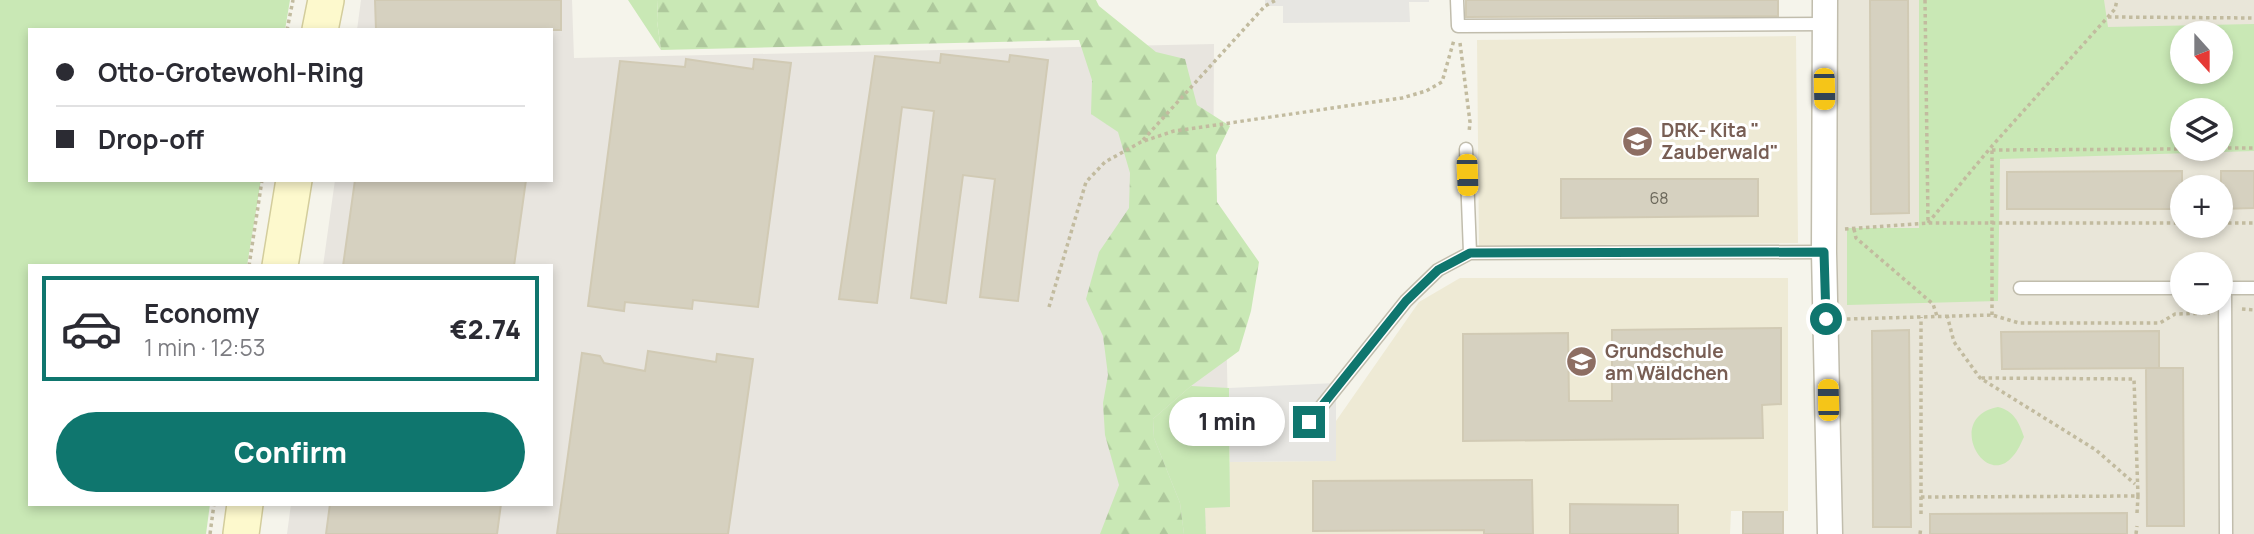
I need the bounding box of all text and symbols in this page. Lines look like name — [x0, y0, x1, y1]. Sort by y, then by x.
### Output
north arrow — [2170, 21, 2233, 84]
map controls — [2170, 21, 2233, 315]
text: Otto-Grotewohl-Ring — [98, 54, 364, 90]
car — [1814, 68, 1835, 110]
button: layers — [2170, 98, 2233, 161]
place label: DRK- Kita " Zauberwald" — [1661, 117, 1779, 165]
text: Drop-off — [98, 121, 204, 157]
school or university icon: DRK- Kita " Zauberwald" — [1621, 124, 1655, 158]
car — [1456, 154, 1479, 196]
button: + — [2170, 175, 2233, 238]
house number: 68 — [1649, 187, 1669, 209]
button: − — [2170, 252, 2233, 315]
text: Economy — [144, 295, 259, 331]
icon: car — [60, 297, 123, 360]
route start — [1810, 303, 1842, 335]
text: €2.74 — [450, 311, 521, 347]
text: 1 min · 12:53 — [144, 331, 265, 363]
place label: Grundschule am Wäldchen — [1605, 338, 1728, 386]
school or university icon: Grundschule am Wäldchen — [1565, 345, 1599, 379]
car — [1818, 379, 1839, 421]
callout: 1 min — [1169, 398, 1284, 446]
text: 1 min — [1198, 405, 1256, 437]
route end — [1293, 406, 1325, 438]
button: Confirm — [56, 412, 525, 492]

